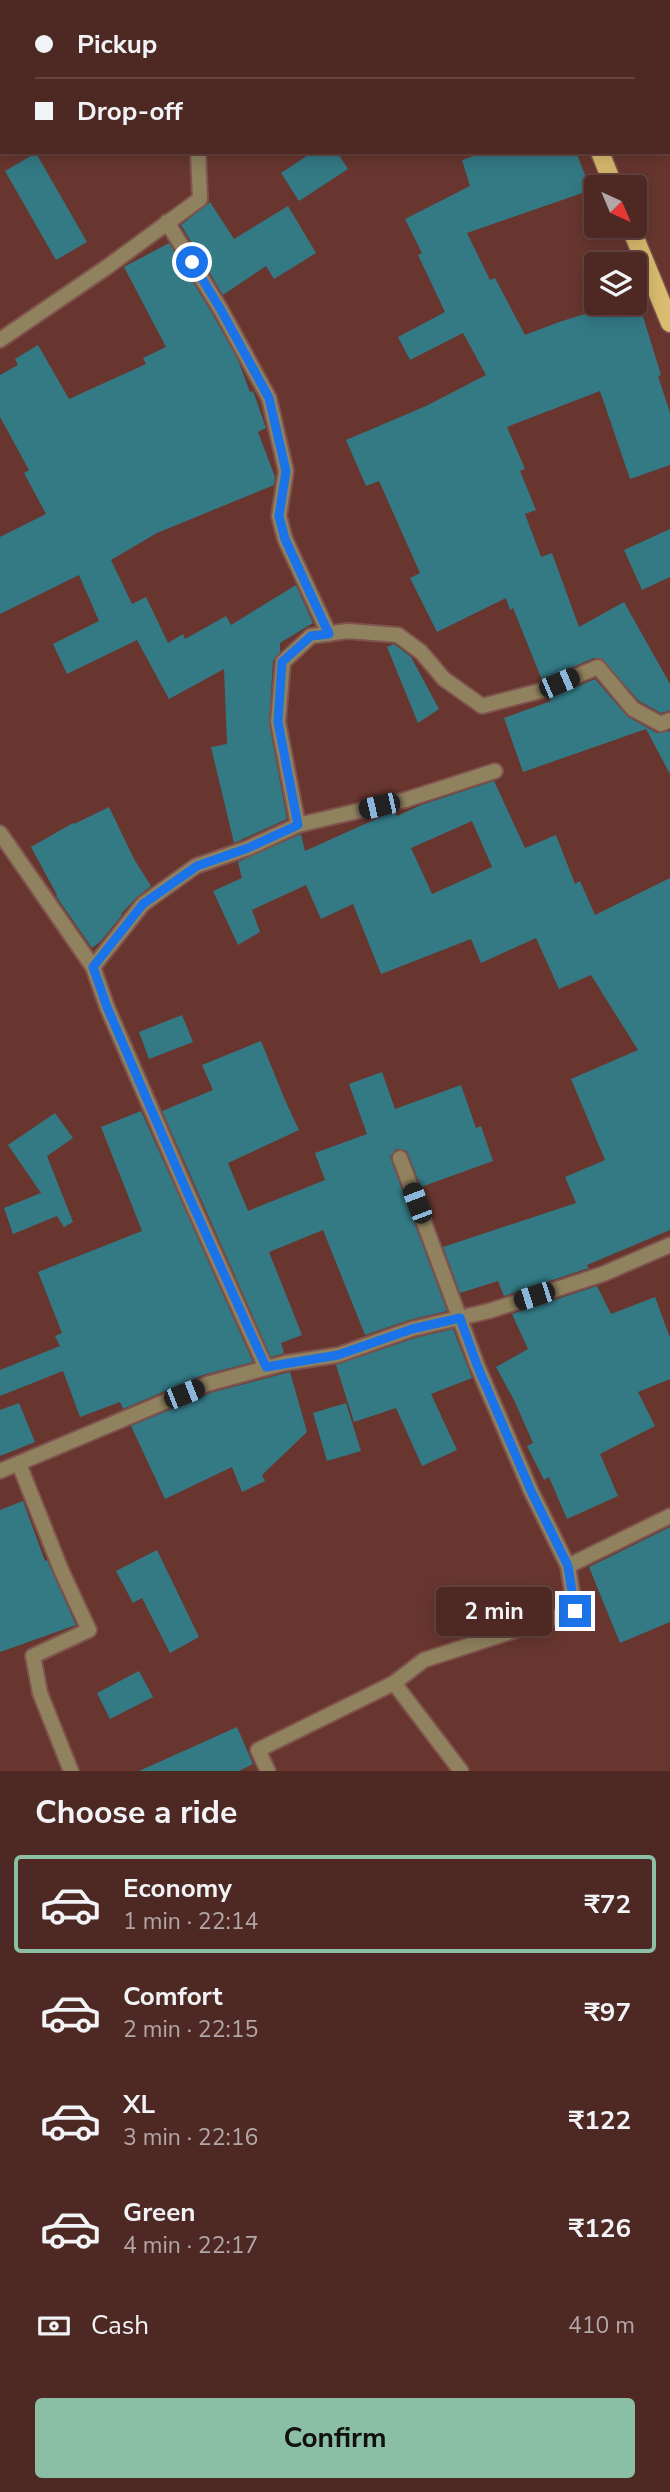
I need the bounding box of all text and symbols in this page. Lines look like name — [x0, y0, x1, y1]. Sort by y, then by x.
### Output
text: Pickup — [77, 27, 157, 62]
text: Drop-off — [77, 94, 183, 129]
north arrow — [584, 175, 648, 238]
map controls — [584, 175, 647, 315]
route start — [176, 246, 208, 278]
button: layers — [584, 252, 647, 315]
car — [536, 665, 583, 701]
car — [357, 791, 402, 821]
car — [400, 1180, 435, 1226]
car — [511, 1280, 558, 1312]
car — [161, 1376, 208, 1412]
callout: 2 min — [435, 1586, 550, 1636]
route end — [559, 1595, 591, 1627]
text: 2 min — [464, 1596, 524, 1627]
text: Choose a ride — [35, 1791, 237, 1834]
text: Economy — [123, 1871, 232, 1906]
icon: car — [39, 1873, 102, 1936]
text: ₹72 — [584, 1887, 631, 1922]
text: 1 min · 22:14 — [123, 1906, 258, 1937]
text: Comfort — [123, 1979, 223, 2014]
icon: car — [39, 1981, 102, 2044]
text: ₹97 — [584, 1995, 631, 2030]
text: 2 min · 22:15 — [123, 2014, 258, 2045]
text: XL — [123, 2087, 155, 2122]
icon: car — [39, 2089, 102, 2152]
text: ₹122 — [569, 2103, 631, 2138]
text: 3 min · 22:16 — [123, 2122, 258, 2153]
text: Green — [123, 2195, 196, 2230]
icon: car — [39, 2197, 102, 2260]
text: ₹126 — [569, 2211, 631, 2246]
text: 4 min · 22:17 — [123, 2230, 258, 2261]
icon: cash — [35, 2307, 73, 2345]
text: Cash — [91, 2308, 149, 2343]
text: 410 m — [568, 2310, 635, 2341]
button: Confirm — [35, 2398, 635, 2478]

